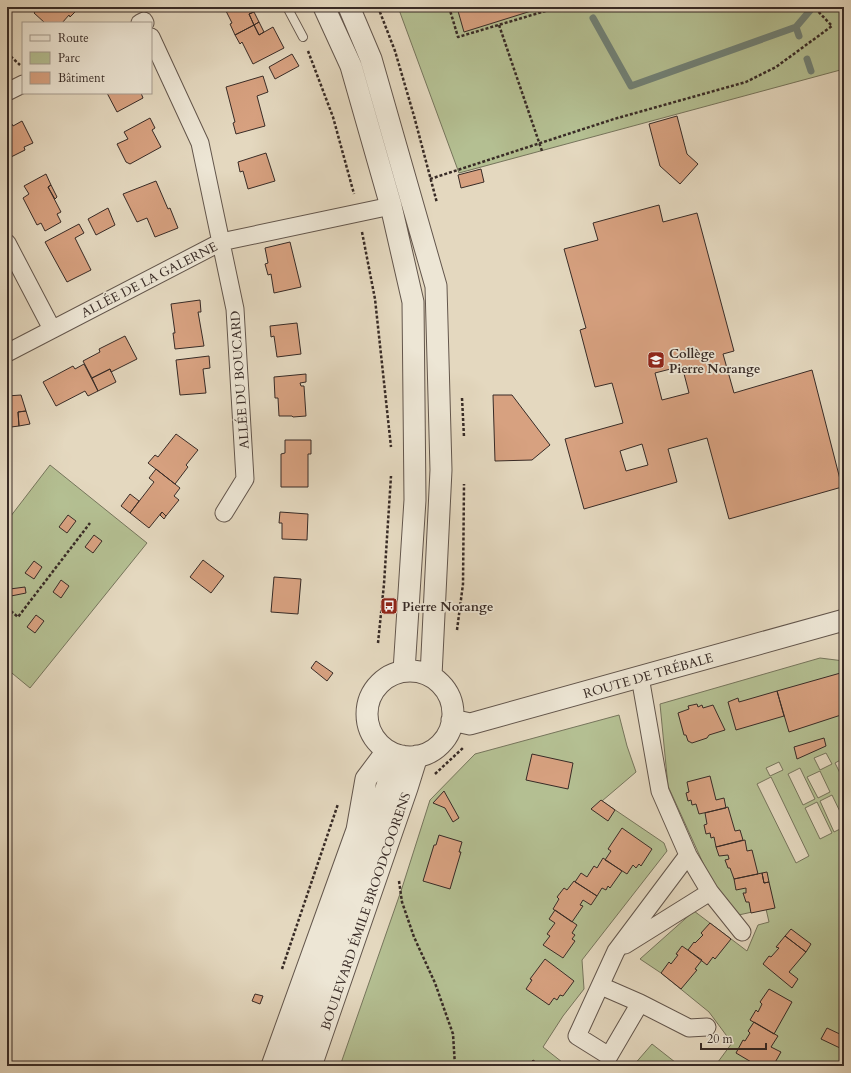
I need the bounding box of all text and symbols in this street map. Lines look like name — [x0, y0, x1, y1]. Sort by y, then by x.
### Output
legend — [22, 22, 152, 94]
text: Route — [58, 30, 89, 46]
text: Parc — [58, 50, 81, 66]
text: Bâtiment — [58, 70, 105, 86]
street label: ALLÉE DE LA GALERNE — [78, 238, 221, 322]
street label: ALLÉE DU BOUCARD — [226, 310, 254, 450]
place label: Collège Pierre Norange — [669, 345, 760, 378]
school or university icon: Collège Pierre Norange — [646, 350, 666, 370]
bus stop icon: Pierre Norange — [379, 596, 399, 616]
place label: Pierre Norange — [402, 598, 493, 616]
street label: ROUTE DE TRÉBALE — [581, 649, 715, 703]
street label: BOULEVARD ÉMILE BROODCOORENS — [317, 790, 415, 1033]
scale bar — [701, 1025, 766, 1051]
text: 20 m — [707, 1031, 734, 1047]

